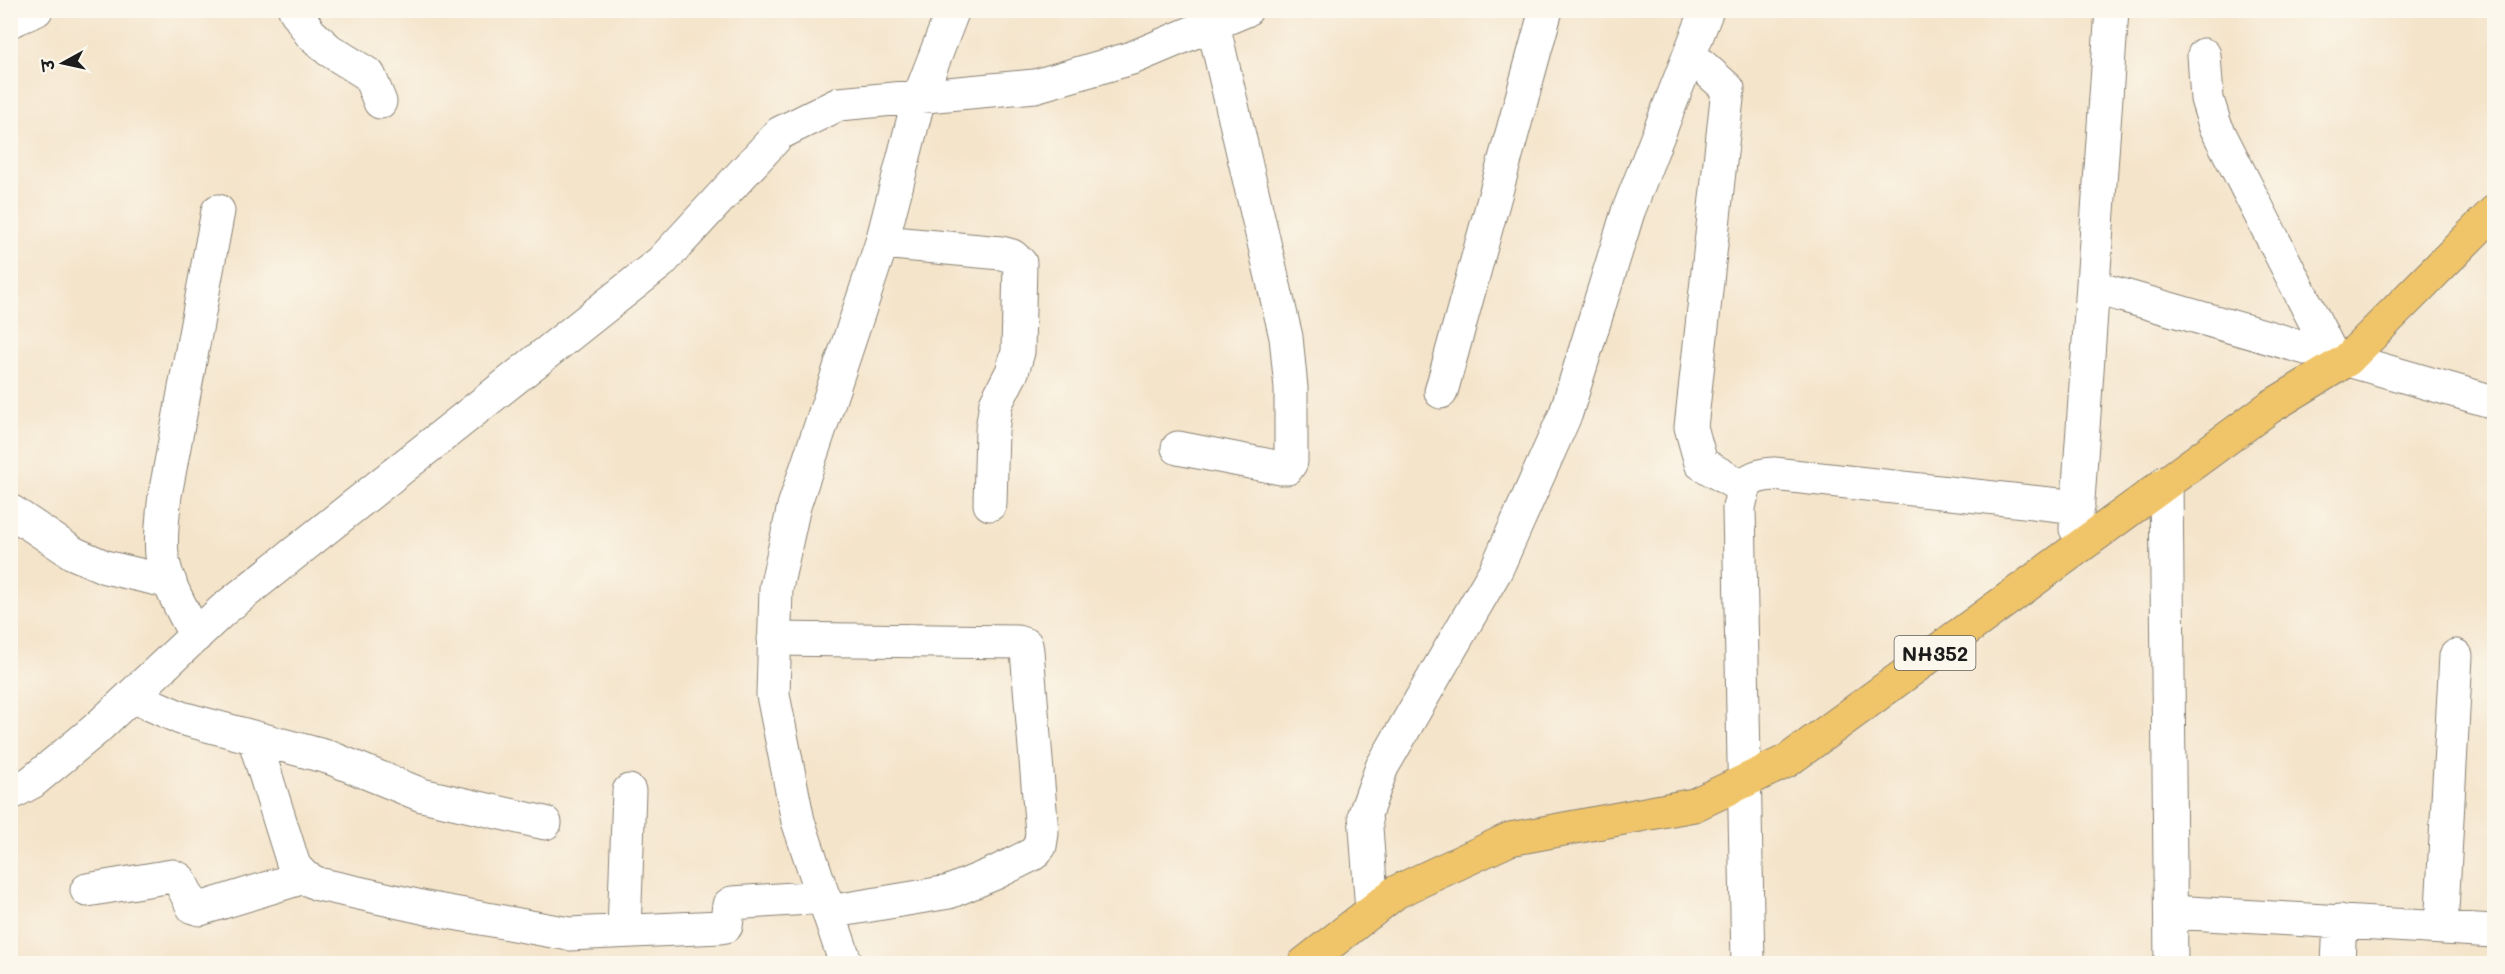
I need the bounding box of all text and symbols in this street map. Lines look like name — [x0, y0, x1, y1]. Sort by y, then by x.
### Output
north arrow — [33, 33, 93, 93]
text: उ — [36, 57, 59, 74]
road number: NH352 — [1894, 636, 1976, 670]

